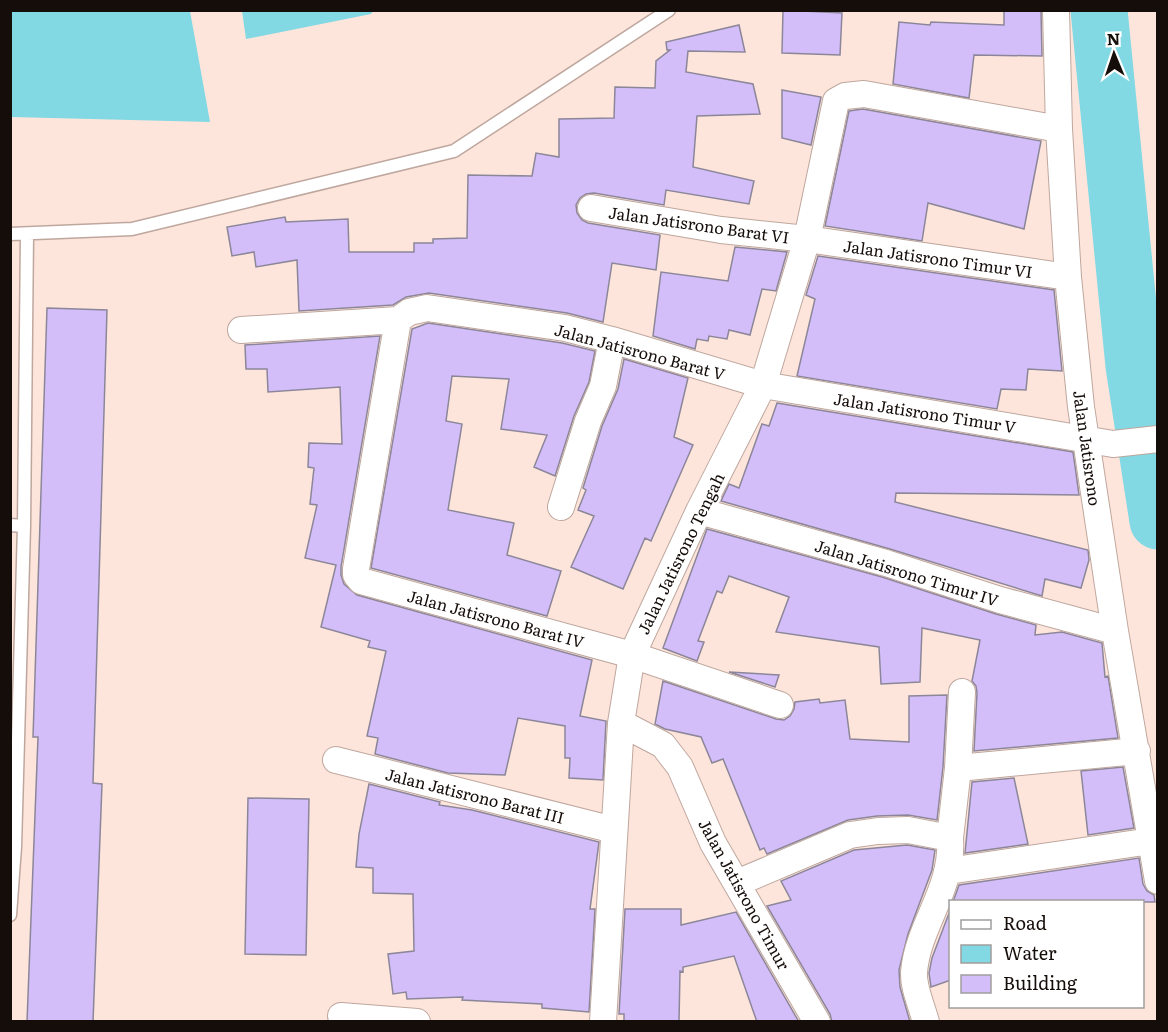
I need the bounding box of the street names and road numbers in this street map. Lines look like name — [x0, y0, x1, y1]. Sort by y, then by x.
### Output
street label: Jalan Jatisrono Barat VI — [607, 199, 791, 249]
street label: Jalan Jatisrono Timur VI — [842, 233, 1034, 283]
street label: Jalan Jatisrono Barat V — [552, 317, 728, 385]
street label: Jalan Jatisrono Timur V — [832, 386, 1018, 438]
street label: Jalan Jatisrono — [1068, 389, 1108, 507]
street label: Jalan Jatisrono Tengah — [630, 468, 730, 638]
street label: Jalan Jatisrono Timur IV — [812, 533, 1002, 611]
street label: Jalan Jatisrono Barat IV — [405, 583, 587, 653]
street label: Jalan Jatisrono Barat III — [383, 761, 567, 829]
street label: Jalan Jatisrono Timur — [693, 814, 797, 974]

